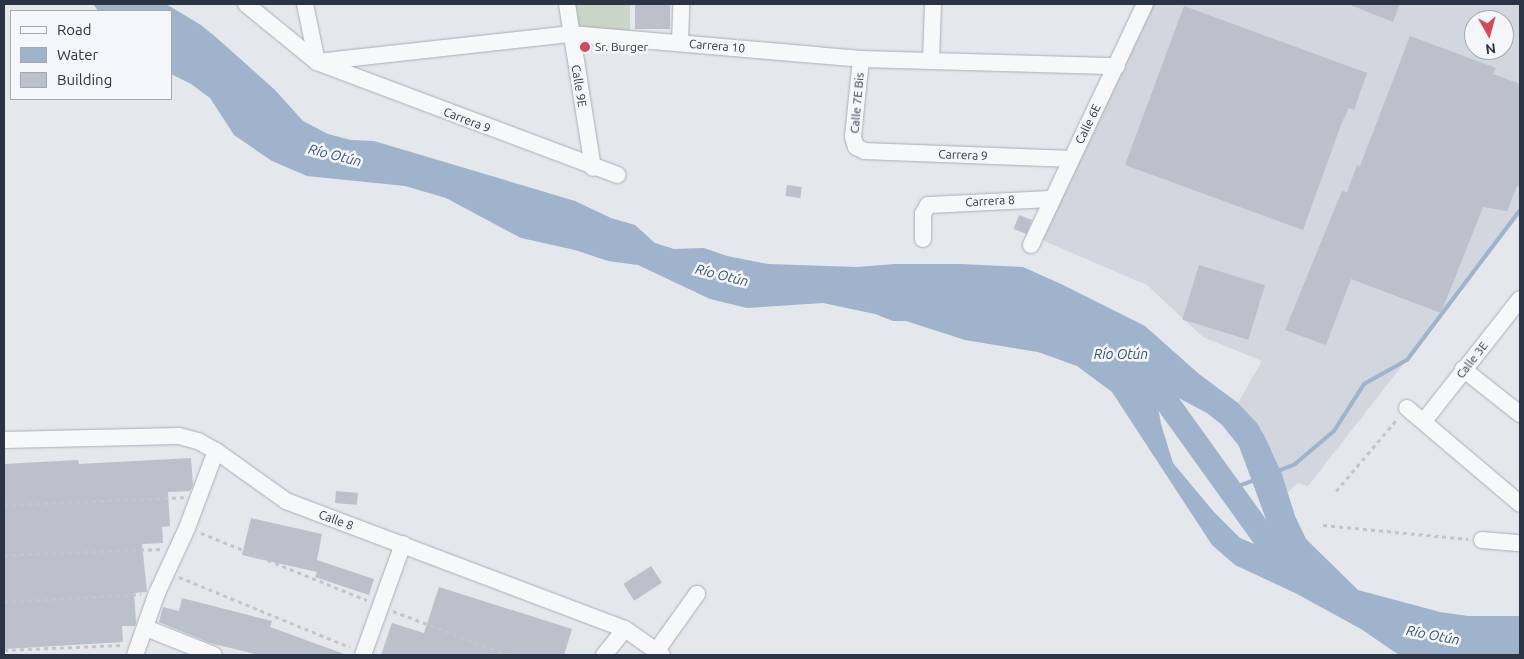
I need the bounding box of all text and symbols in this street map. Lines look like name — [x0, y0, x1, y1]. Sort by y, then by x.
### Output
legend — [10, 10, 172, 100]
north arrow — [1464, 10, 1514, 60]
text: Road — [57, 21, 92, 38]
street label: Carrera 10 — [688, 36, 746, 56]
place label: Sr. Burger — [595, 40, 648, 54]
text: N — [1485, 40, 1497, 57]
marker: Sr. Burger — [579, 41, 591, 53]
text: Water — [57, 46, 98, 63]
street label: Calle 9E — [569, 64, 589, 108]
text: Building — [57, 71, 112, 88]
street label: Calle 7E Bis — [847, 72, 867, 134]
street label: Calle 6E — [1072, 102, 1104, 146]
street label: Carrera 9 — [441, 104, 493, 136]
water label: Río Otún — [307, 140, 363, 170]
street label: Carrera 9 — [938, 147, 988, 163]
street label: Carrera 8 — [965, 193, 1015, 209]
water label: Río Otún — [694, 260, 750, 290]
street label: Calle 3E — [1453, 339, 1491, 381]
water label: Río Otún — [1094, 346, 1148, 362]
street label: Calle 8 — [317, 507, 355, 533]
water label: Río Otún — [1405, 622, 1461, 648]

